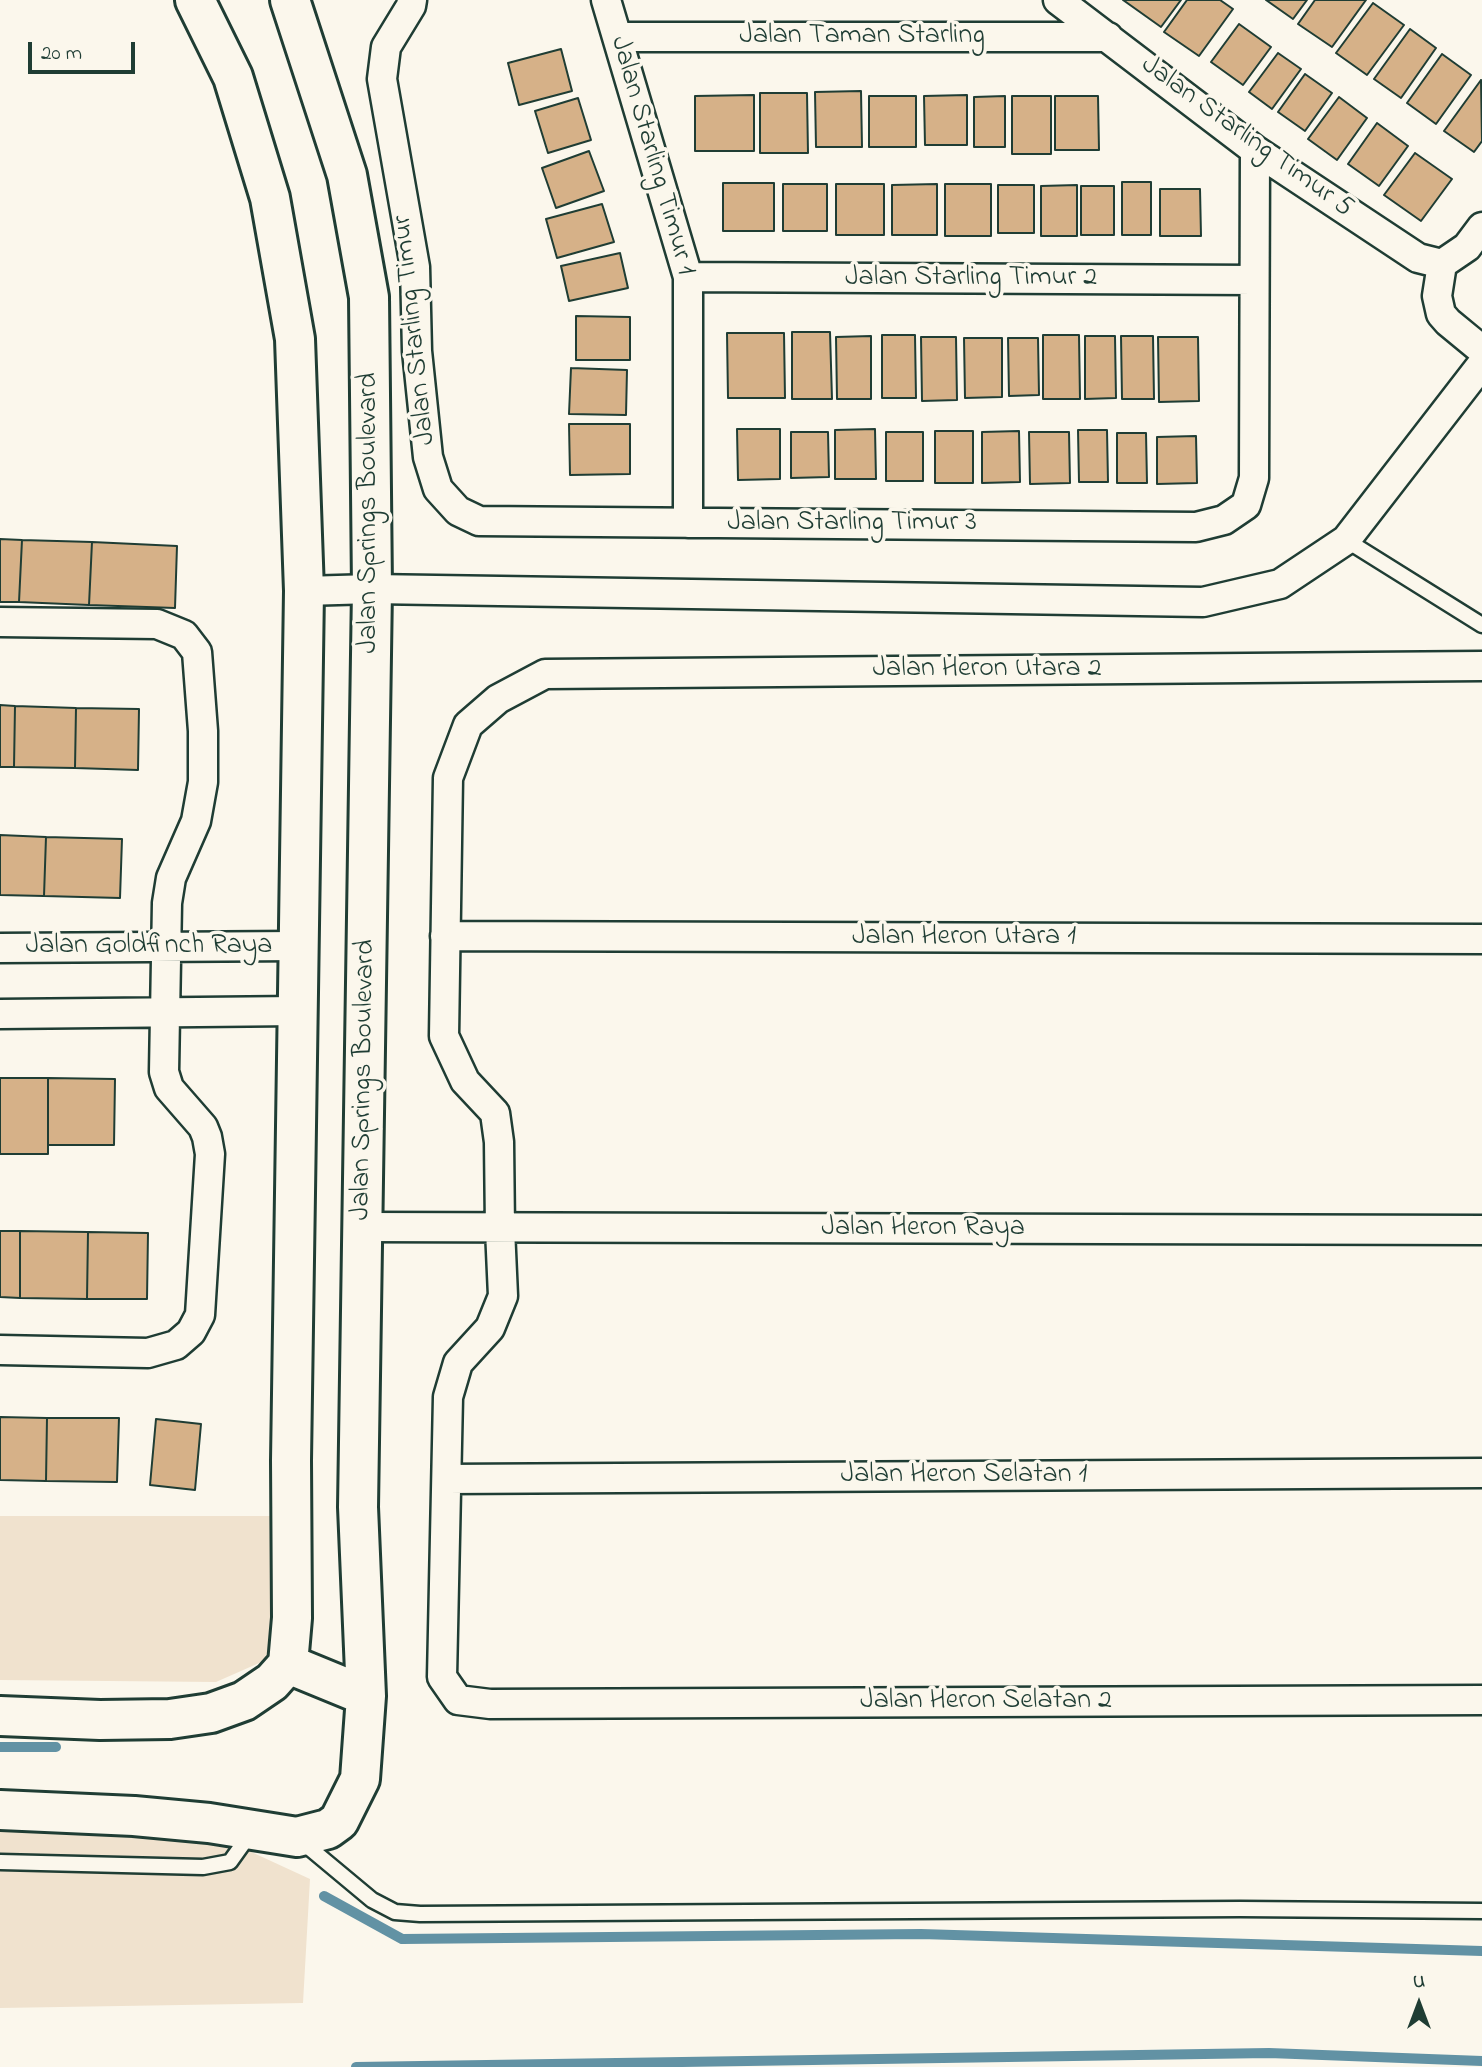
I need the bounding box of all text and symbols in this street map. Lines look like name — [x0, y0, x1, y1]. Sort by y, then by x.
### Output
street label: Jalan Taman Starling — [739, 20, 985, 54]
scale bar — [32, 28, 138, 72]
street label: Jalan Starling Timur 1 — [601, 33, 701, 279]
text: 20 m — [41, 39, 82, 69]
street label: Jalan Starling Timur 5 — [1133, 50, 1359, 226]
street label: Jalan Starling Timur — [387, 213, 445, 447]
street label: Jalan Starling Timur 2 — [845, 262, 1097, 296]
street label: Jalan Springs Boulevard — [353, 373, 387, 653]
street label: Jalan Starling Timur 3 — [727, 507, 977, 541]
street label: Jalan Heron Utara 2 — [872, 653, 1102, 687]
street label: Jalan Heron Utara 1 — [852, 921, 1076, 955]
street label: Jalan Goldfinch Raya — [26, 930, 272, 964]
street label: Jalan Springs Boulevard — [346, 939, 384, 1221]
street label: Jalan Heron Raya — [821, 1212, 1025, 1246]
street label: Jalan Heron Selatan 1 — [841, 1459, 1087, 1493]
street label: Jalan Heron Selatan 2 — [860, 1685, 1112, 1719]
north arrow — [1384, 1969, 1454, 2039]
text: U — [1413, 1969, 1425, 1996]

